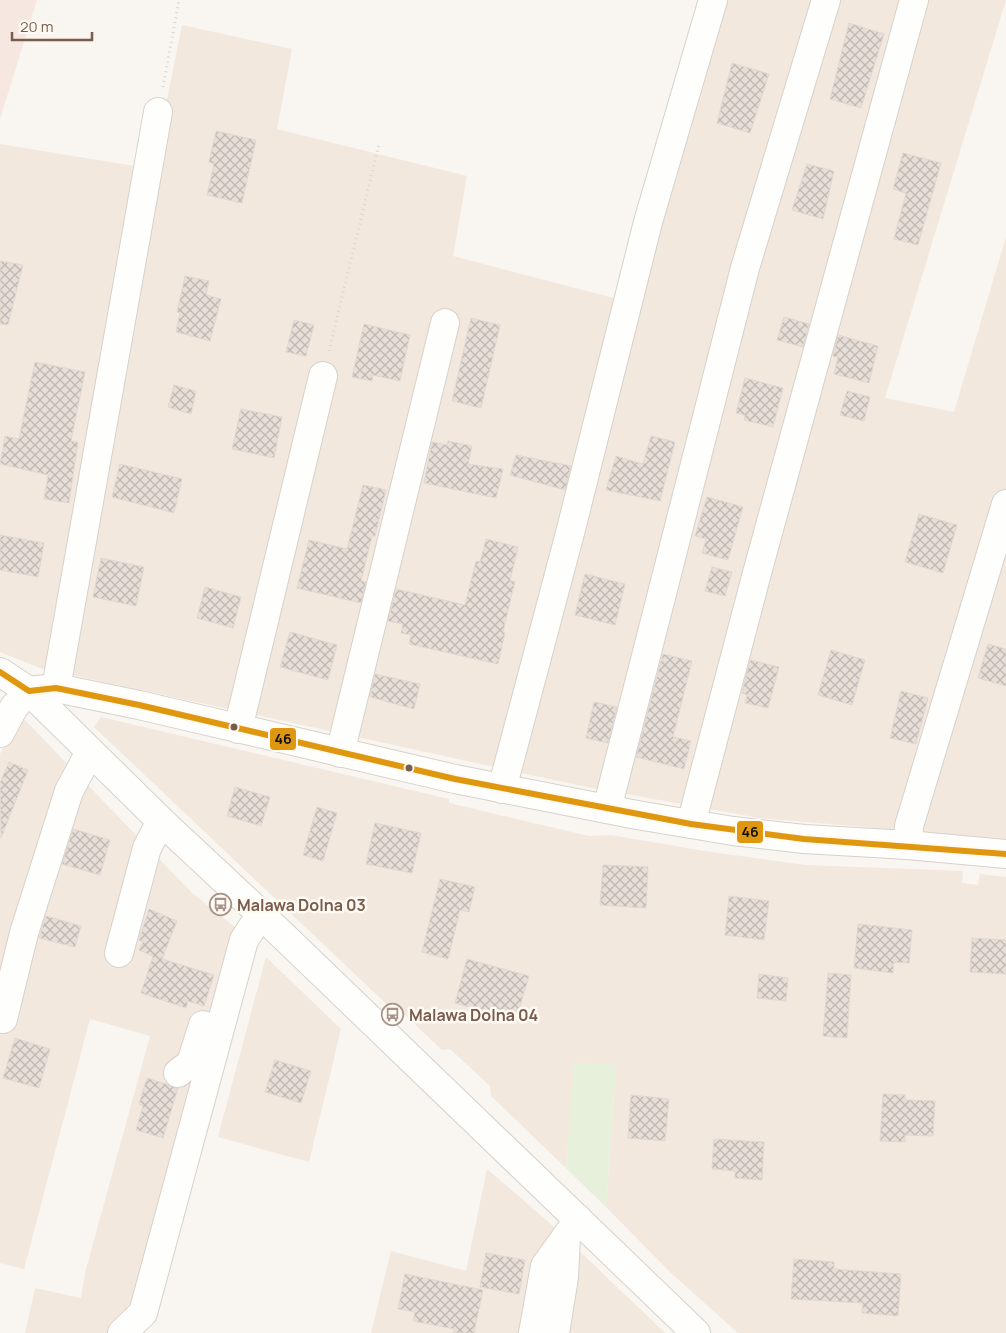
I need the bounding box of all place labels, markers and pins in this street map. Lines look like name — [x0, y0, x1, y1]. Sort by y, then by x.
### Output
unlabelled marker — [229, 722, 239, 732]
unlabelled marker — [404, 763, 414, 773]
bus stop icon: Malawa Dolna 03 — [209, 893, 233, 917]
place label: Malawa Dolna 03 — [237, 894, 366, 916]
bus stop icon: Malawa Dolna 04 — [381, 1003, 405, 1027]
place label: Malawa Dolna 04 — [409, 1004, 538, 1026]

